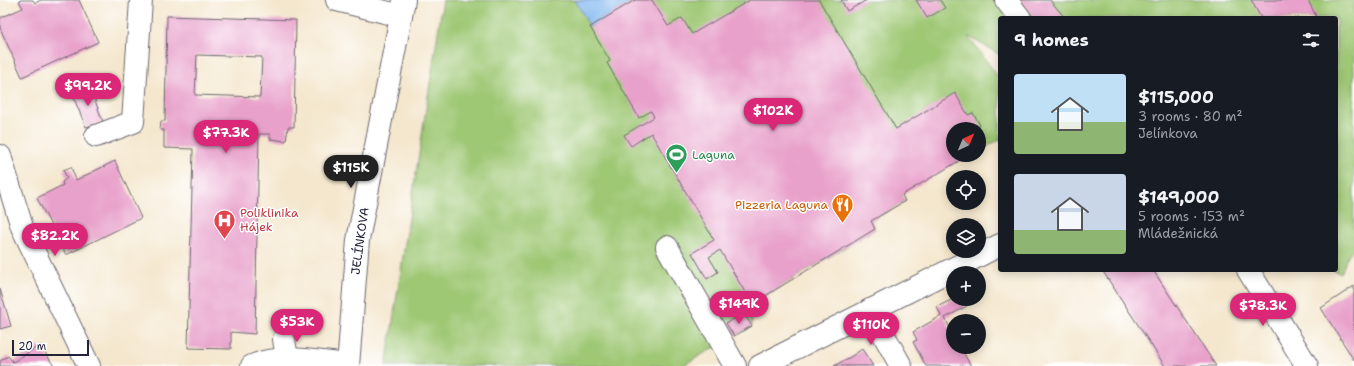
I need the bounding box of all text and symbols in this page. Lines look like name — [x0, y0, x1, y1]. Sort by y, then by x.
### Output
text: 9 homes — [1014, 29, 1089, 51]
icon: filters — [1300, 29, 1322, 51]
pin: $99.2K — [55, 73, 121, 107]
text: $99.2K — [64, 77, 112, 94]
text: $115,000 — [1138, 86, 1214, 108]
icon: home — [1046, 90, 1094, 138]
pin: $102K — [745, 98, 801, 132]
text: $102K — [753, 102, 793, 119]
text: 3 rooms · 80 m² — [1138, 108, 1242, 125]
pin: $77.3K — [193, 120, 259, 154]
north arrow — [946, 122, 986, 162]
map controls — [946, 122, 986, 354]
text: $77.3K — [203, 124, 249, 141]
text: Jelínkova — [1138, 125, 1198, 142]
sports icon: Laguna — [663, 142, 689, 175]
place label: Laguna — [692, 147, 735, 163]
pin: $115K — [323, 155, 379, 189]
text: $115K — [333, 159, 369, 176]
button: locate — [946, 170, 986, 210]
text: $149,000 — [1138, 186, 1219, 208]
icon: home — [1046, 190, 1094, 238]
restaurant icon: Pizzeria Laguna — [830, 192, 856, 225]
place label: Pizzeria Laguna — [735, 197, 829, 213]
place label: Poliklinika Hájek — [240, 205, 299, 235]
street label: JELÍNKOVA — [347, 206, 373, 276]
hospital icon: Poliklinika Hájek — [211, 207, 237, 240]
text: 5 rooms · 153 m² — [1138, 208, 1245, 225]
button: layers — [946, 218, 986, 258]
pin: $82.2K — [22, 223, 88, 257]
text: Mládežnická — [1138, 225, 1218, 242]
text: $82.2K — [31, 227, 79, 244]
button: + — [946, 266, 986, 306]
pin: $149K — [711, 291, 767, 325]
pin: $78.3K — [1230, 293, 1296, 327]
text: $149K — [719, 295, 759, 312]
text: $78.3K — [1239, 297, 1287, 314]
pin: $53K — [273, 309, 321, 343]
pin: $110K — [843, 312, 899, 346]
text: $53K — [280, 313, 314, 330]
button: − — [946, 314, 986, 354]
text: $110K — [852, 316, 890, 333]
scale bar — [12, 338, 89, 357]
text: 20 m — [18, 339, 46, 354]

